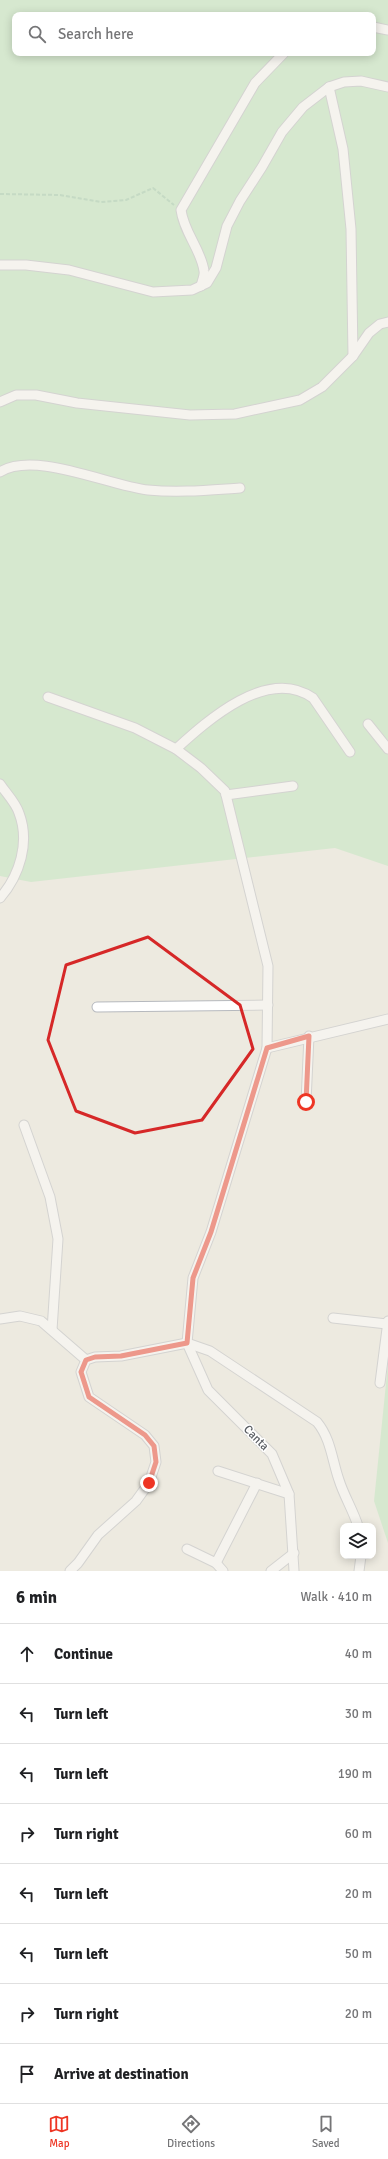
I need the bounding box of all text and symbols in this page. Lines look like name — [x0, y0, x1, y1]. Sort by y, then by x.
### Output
search box — [12, 12, 376, 56]
icon: search — [26, 23, 48, 45]
text: Search here — [58, 25, 134, 43]
route start — [297, 1093, 315, 1111]
street label: Canta — [240, 1422, 272, 1454]
route end — [140, 1474, 158, 1492]
map controls — [340, 1523, 376, 1559]
button: layers — [340, 1523, 376, 1559]
text: 6 min — [16, 1587, 57, 1608]
text: Walk · 410 m — [301, 1589, 372, 1605]
icon: ahead — [16, 1643, 38, 1665]
text: Continue — [54, 1645, 113, 1663]
text: 40 m — [345, 1646, 372, 1662]
icon: left — [16, 1703, 38, 1725]
text: Turn left — [54, 1705, 108, 1723]
text: 30 m — [345, 1706, 372, 1722]
icon: left — [16, 1763, 38, 1785]
text: Turn left — [54, 1765, 108, 1783]
text: 190 m — [338, 1766, 372, 1782]
icon: right — [16, 1823, 38, 1845]
text: Turn right — [54, 1825, 119, 1843]
text: 60 m — [345, 1826, 372, 1842]
icon: left — [16, 1883, 38, 1905]
text: Turn left — [54, 1885, 108, 1903]
text: 20 m — [345, 1886, 372, 1902]
icon: left — [16, 1943, 38, 1965]
text: Turn left — [54, 1945, 108, 1963]
text: 50 m — [345, 1946, 372, 1962]
icon: right — [16, 2003, 38, 2025]
text: Turn right — [54, 2005, 119, 2023]
text: 20 m — [345, 2006, 372, 2022]
icon: arrive — [16, 2063, 38, 2085]
text: Arrive at destination — [54, 2065, 189, 2083]
tab: Map — [48, 2113, 70, 2150]
tab: Directions — [167, 2113, 215, 2150]
tab: Saved — [312, 2113, 340, 2150]

